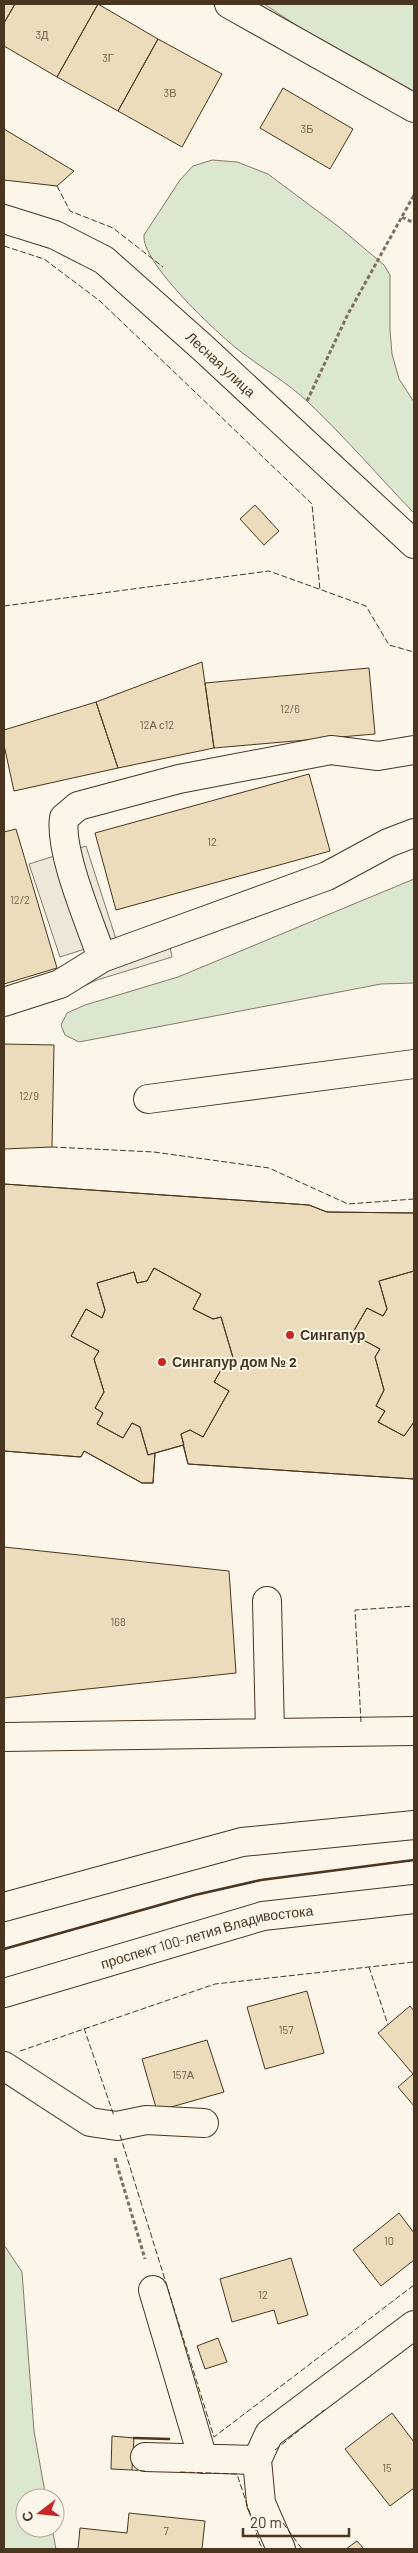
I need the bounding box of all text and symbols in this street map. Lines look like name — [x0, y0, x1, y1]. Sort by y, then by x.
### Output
house number: 3Д — [35, 28, 49, 41]
house number: 3Г — [102, 51, 114, 64]
house number: 3В — [163, 86, 177, 99]
house number: 3Б — [301, 122, 313, 135]
street label: Лесная улица — [183, 328, 259, 400]
house number: 12/6 — [280, 702, 300, 715]
house number: 12А с12 — [140, 718, 174, 731]
house number: 12 — [207, 835, 217, 848]
house number: 12/2 — [10, 893, 30, 906]
house number: 12/9 — [19, 1089, 39, 1102]
place label: Сингапур — [300, 1326, 365, 1343]
marker: Сингапур — [284, 1329, 296, 1341]
place label: Сингапур дом № 2 — [172, 1353, 297, 1370]
marker: Сингапур дом № 2 — [156, 1356, 168, 1368]
house number: 168 — [110, 1615, 126, 1628]
street label: проспект 100-летия Владивостока — [99, 1901, 314, 1972]
house number: 157 — [279, 2023, 293, 2036]
house number: 157А — [172, 2068, 195, 2081]
house number: 10 — [384, 2234, 394, 2247]
house number: 12 — [258, 2288, 268, 2301]
house number: 15 — [382, 2461, 392, 2474]
north arrow — [15, 2488, 65, 2538]
scale bar — [243, 2506, 349, 2538]
text: С — [17, 2510, 37, 2524]
text: 20 m — [250, 2513, 282, 2531]
house number: 7 — [163, 2524, 169, 2537]

